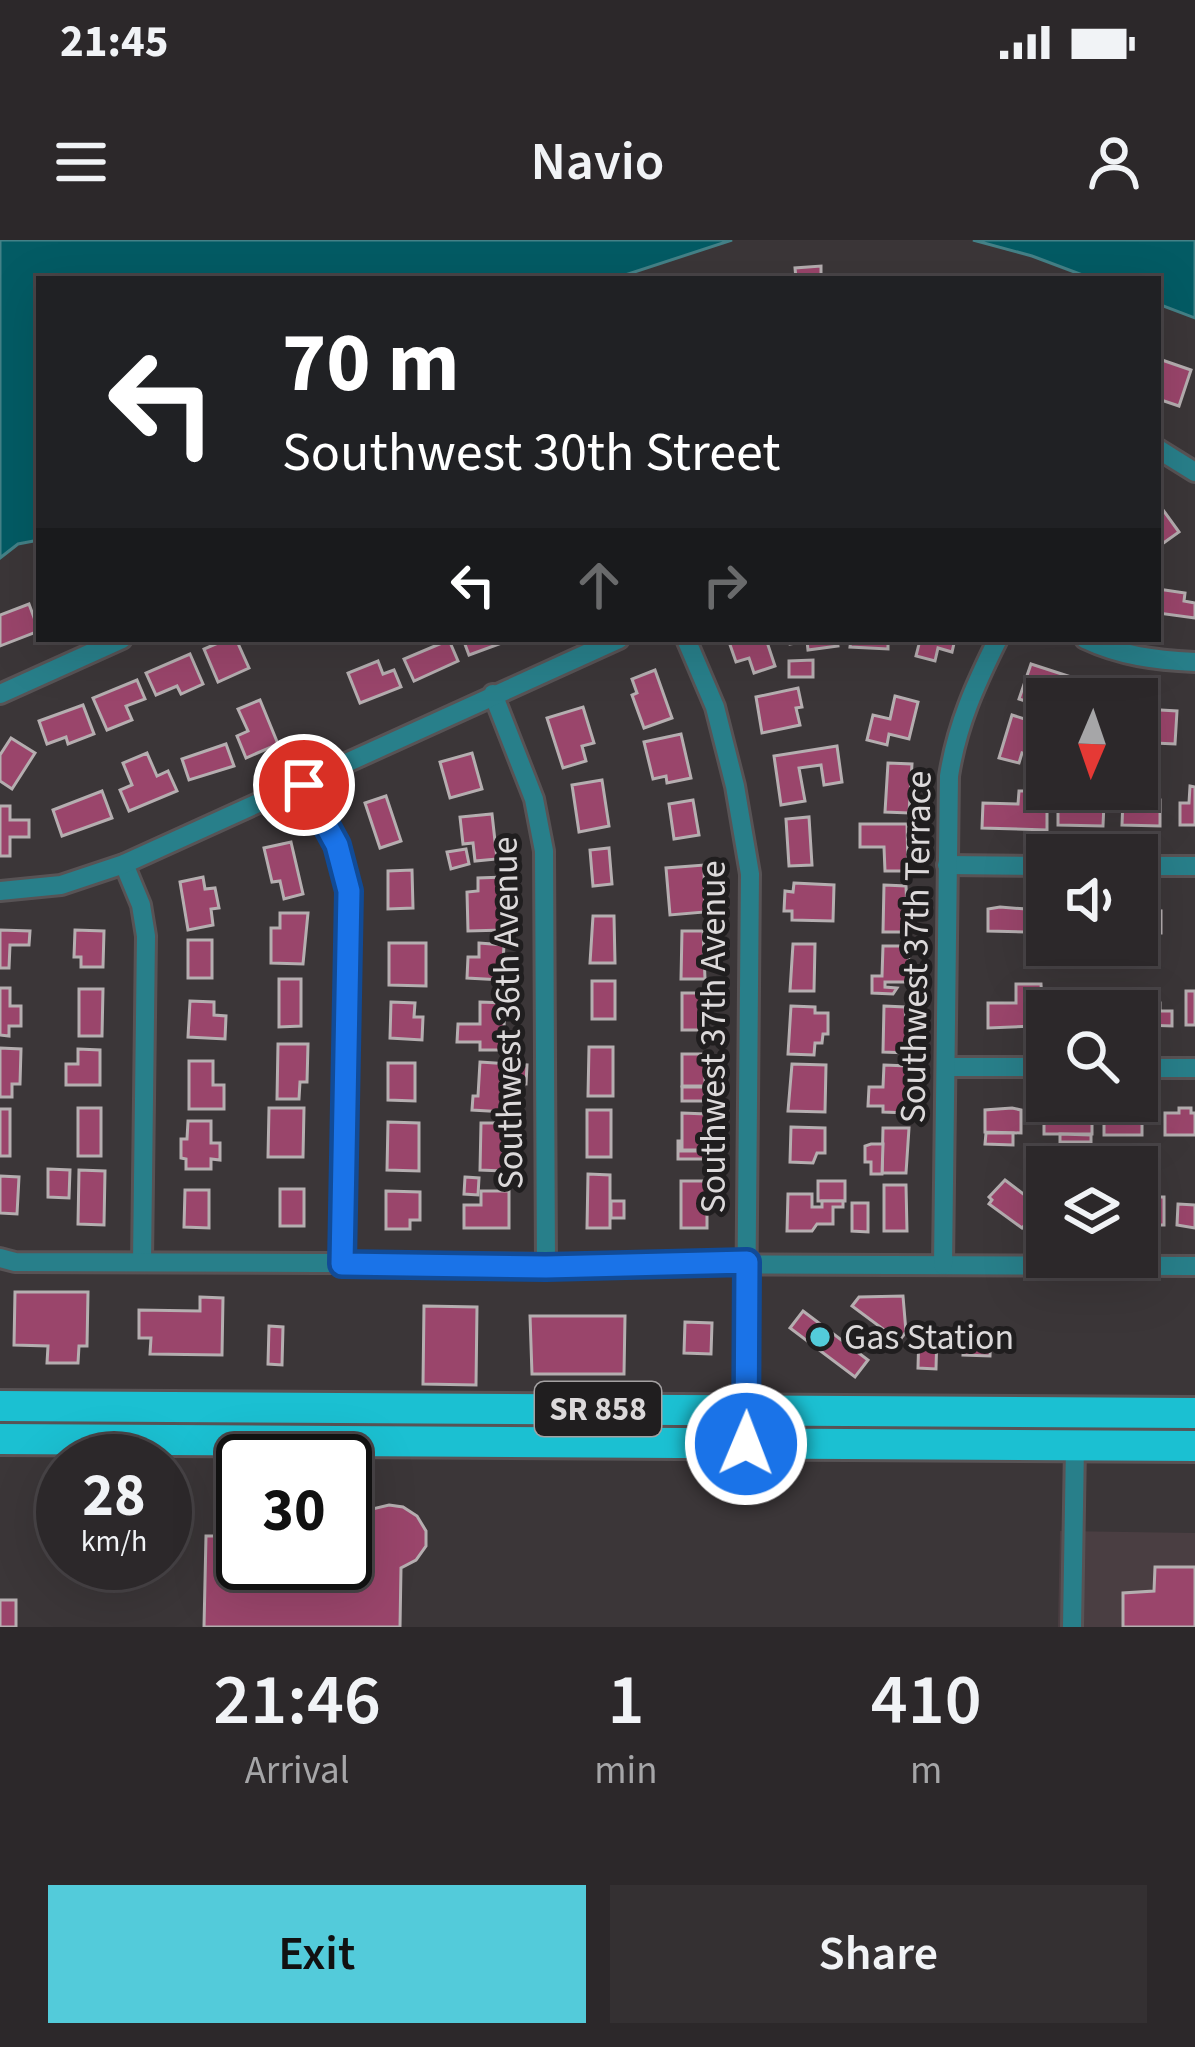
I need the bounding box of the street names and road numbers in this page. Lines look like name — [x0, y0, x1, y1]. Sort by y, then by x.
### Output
street label: Southwest 37th Terrace — [887, 770, 945, 1124]
street label: Southwest 36th Avenue — [479, 836, 537, 1190]
street label: Southwest 37th Avenue — [688, 860, 739, 1214]
road number: SR 858 — [535, 1382, 661, 1436]

